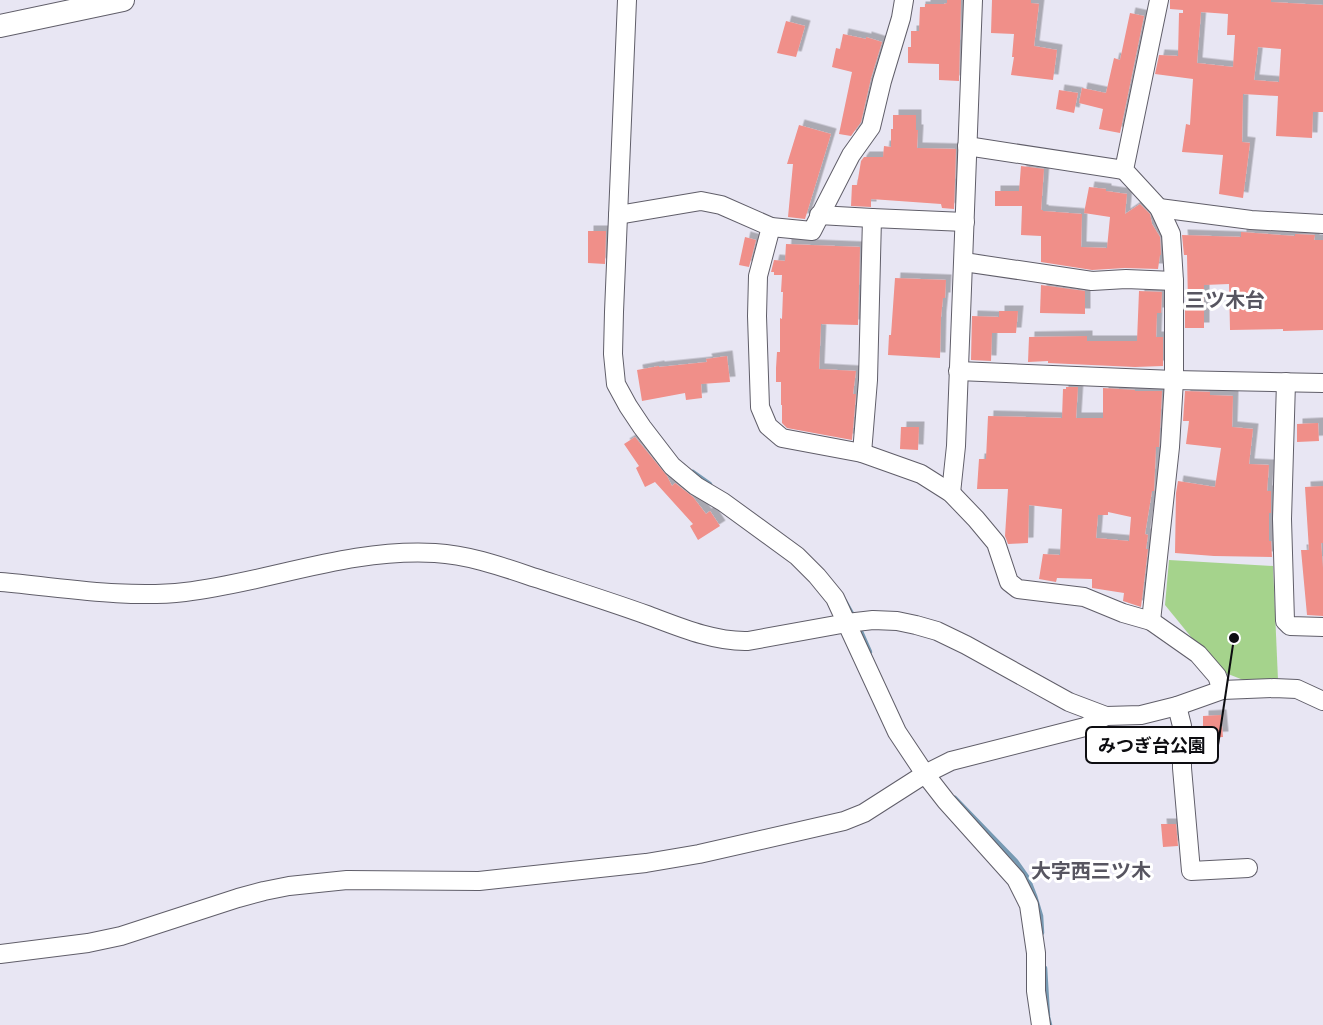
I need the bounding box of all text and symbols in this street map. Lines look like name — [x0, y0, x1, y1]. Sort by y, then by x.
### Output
district label: 三ツ木台 — [1185, 289, 1265, 315]
callout: みつぎ台公園 — [1086, 727, 1218, 763]
text: みつぎ台公園 — [1098, 736, 1206, 759]
district label: 大字西三ツ木 — [1031, 860, 1151, 886]

